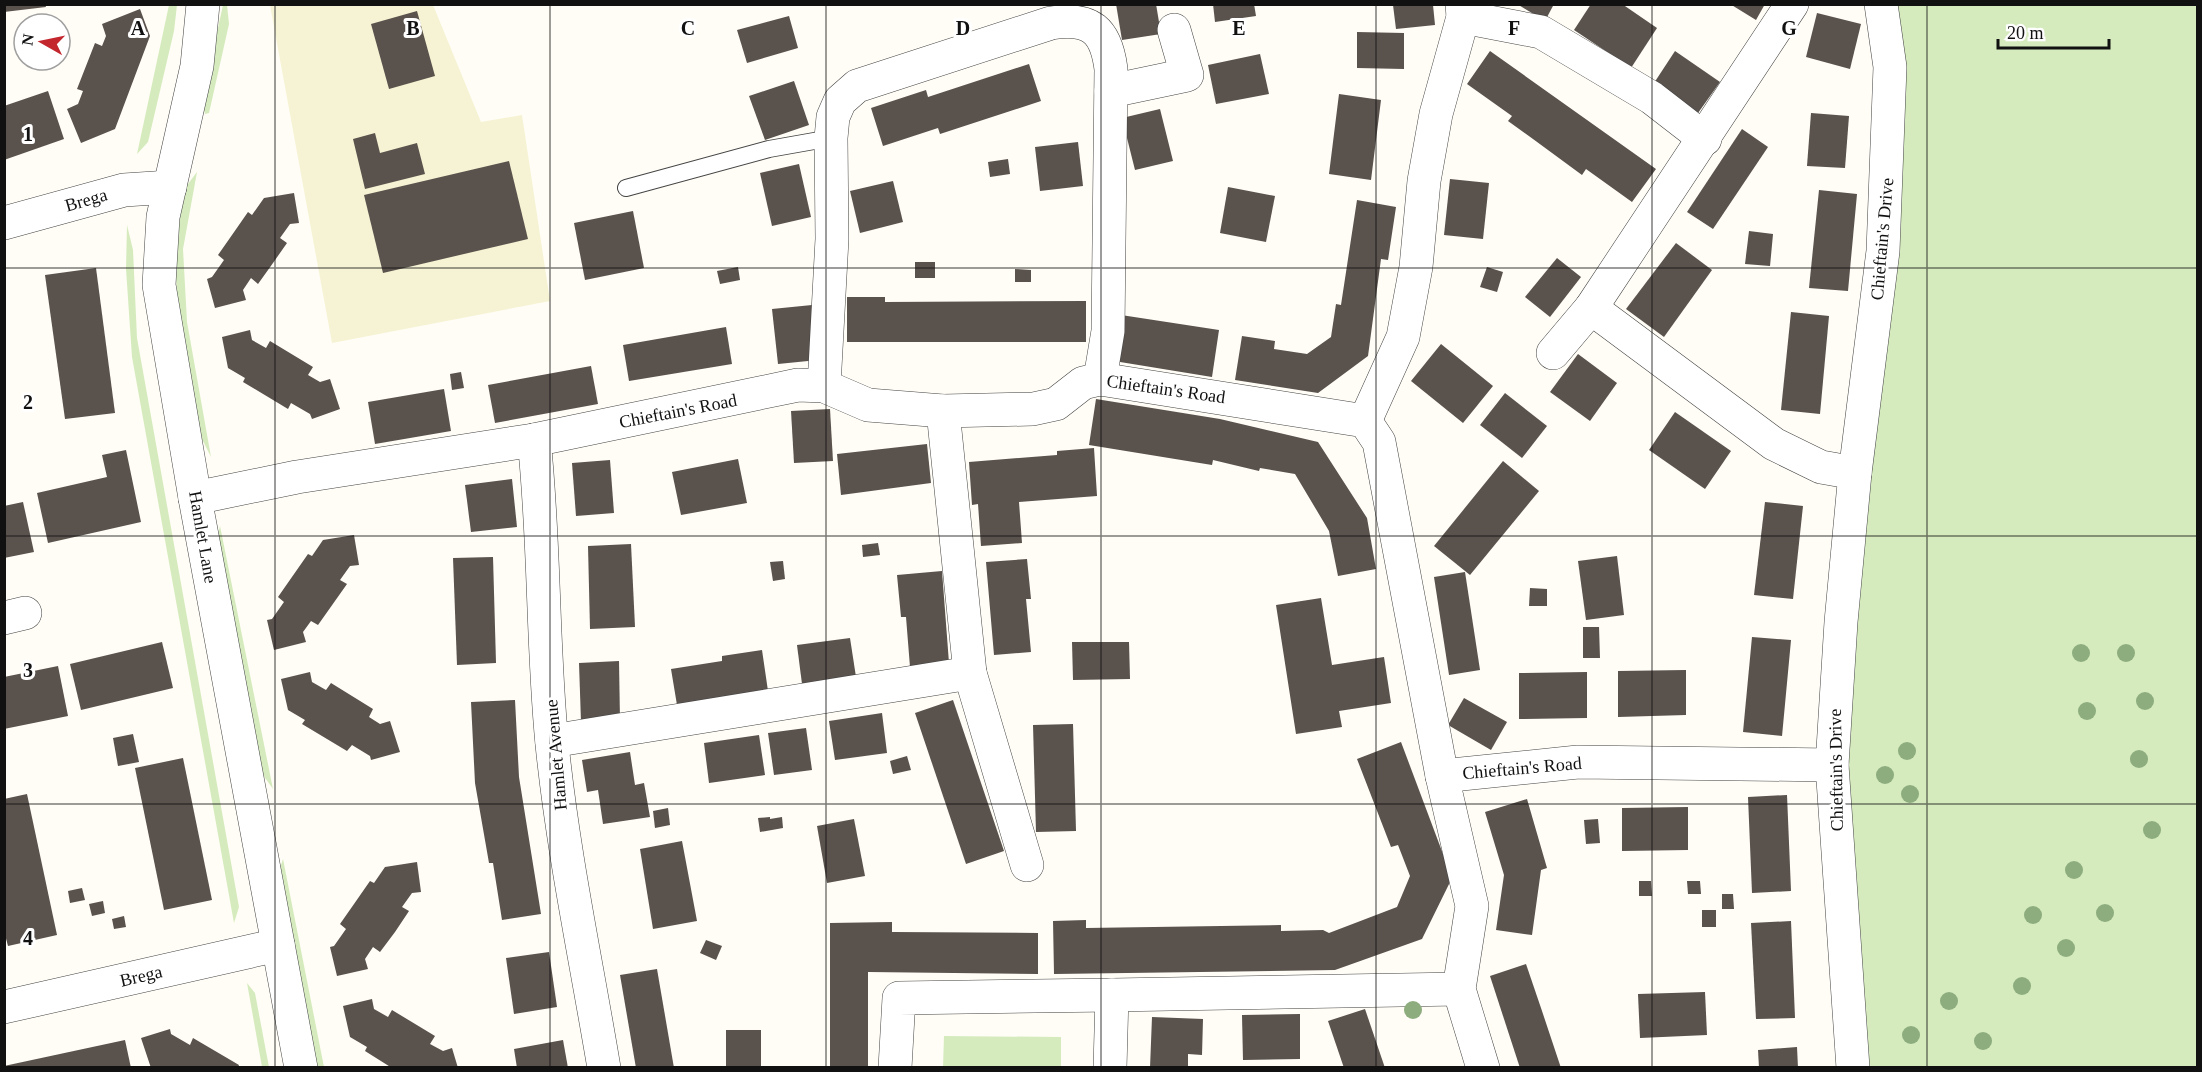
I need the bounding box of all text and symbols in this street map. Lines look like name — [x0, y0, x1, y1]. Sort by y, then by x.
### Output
north arrow — [12, 12, 72, 72]
scale bar — [1998, 12, 2109, 50]
text: A — [131, 17, 146, 39]
text: B — [406, 17, 420, 39]
text: C — [681, 17, 695, 39]
text: D — [956, 17, 970, 39]
text: E — [1232, 17, 1246, 39]
text: F — [1508, 17, 1520, 39]
text: G — [1781, 17, 1797, 39]
text: 20 m — [2007, 23, 2044, 43]
text: N — [18, 32, 37, 47]
text: 1 — [23, 123, 33, 145]
street label: Chieftain's Drive — [1867, 177, 1897, 301]
street label: Brega — [63, 184, 109, 216]
street label: Chieftain's Road — [1105, 371, 1227, 407]
street label: Chieftain's Road — [617, 390, 739, 432]
text: 2 — [23, 391, 33, 413]
street label: Hamlet Lane — [185, 489, 221, 585]
text: 3 — [23, 659, 33, 681]
street label: Hamlet Avenue — [541, 699, 571, 811]
street label: Chieftain's Drive — [1825, 708, 1847, 832]
street label: Chieftain's Road — [1461, 753, 1583, 783]
text: 4 — [23, 927, 33, 949]
street label: Brega — [118, 961, 164, 991]

